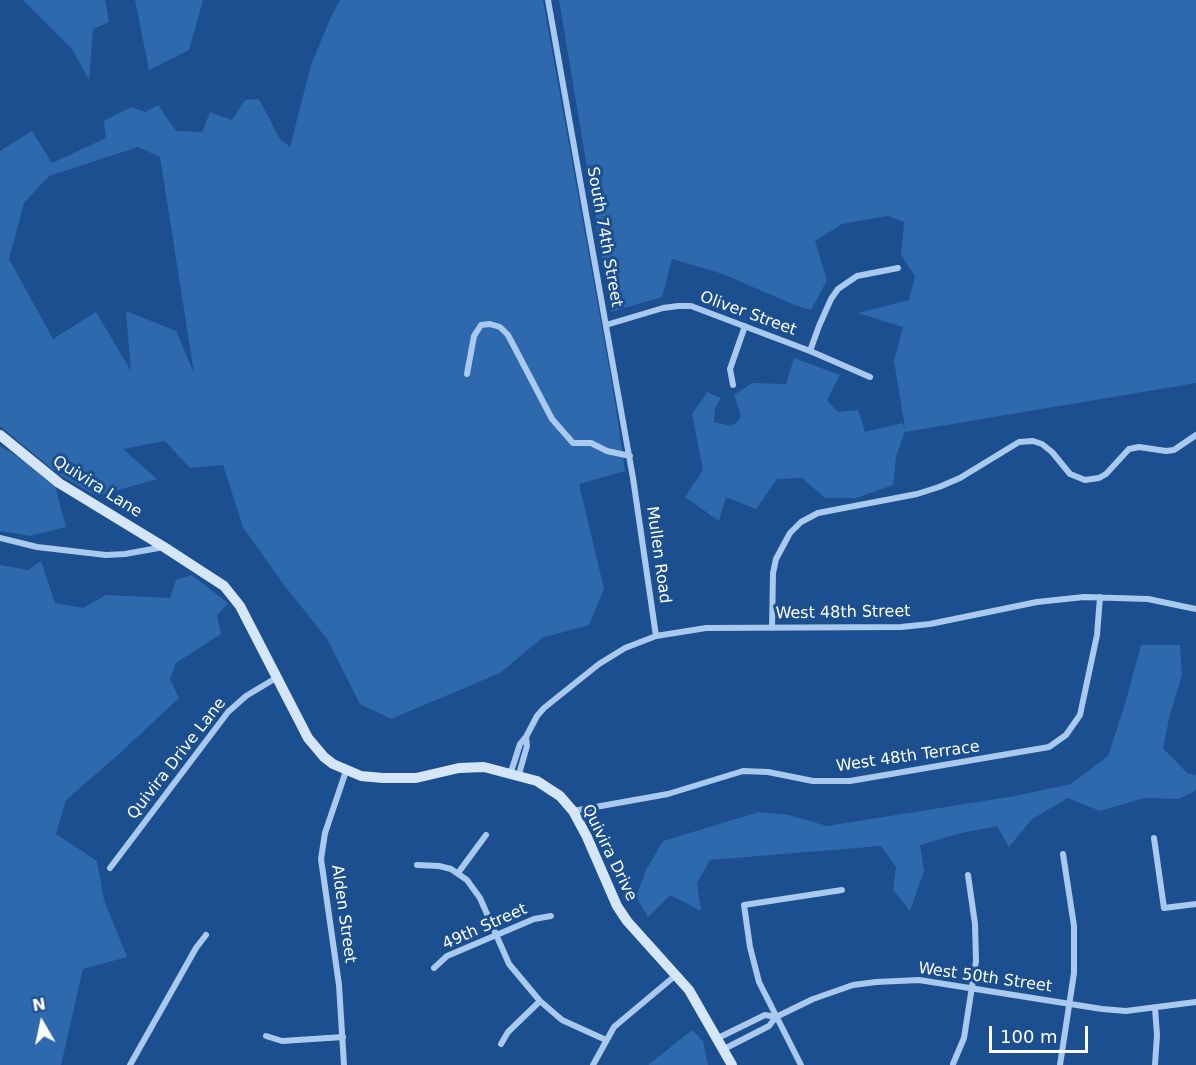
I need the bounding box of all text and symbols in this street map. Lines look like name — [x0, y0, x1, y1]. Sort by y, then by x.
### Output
street label: South 74th Street — [582, 165, 626, 309]
street label: Oliver Street — [697, 288, 799, 340]
street label: Quivira Lane — [49, 452, 145, 522]
street label: Mullen Road — [642, 505, 674, 605]
street label: West 48th Street — [775, 602, 911, 624]
street label: Quivira Drive Lane — [124, 694, 230, 824]
street label: West 48th Terrace — [835, 737, 981, 777]
street label: Quivira Drive — [577, 802, 641, 904]
street label: Alden Street — [327, 864, 359, 964]
street label: 49th Street — [440, 900, 530, 954]
street label: West 50th Street — [917, 959, 1053, 997]
north arrow — [12, 993, 72, 1053]
text: N — [31, 994, 47, 1015]
scale bar — [992, 1014, 1091, 1052]
text: 100 m — [1000, 1026, 1058, 1047]

